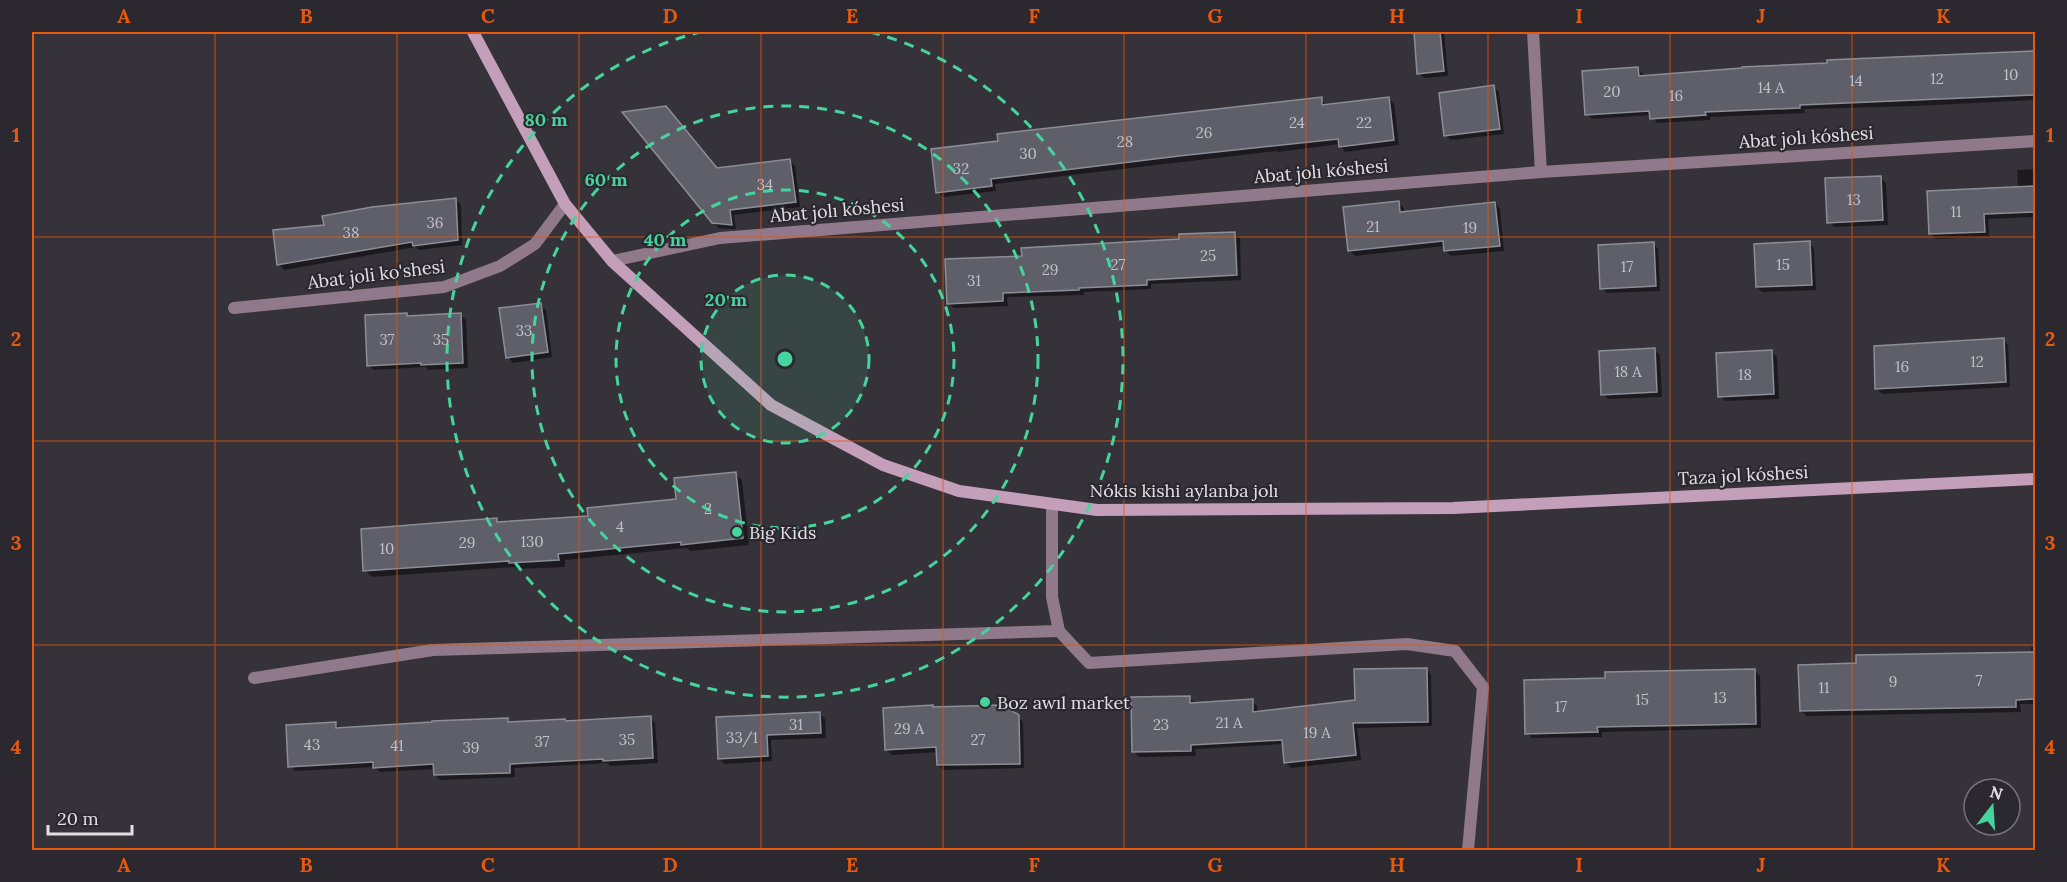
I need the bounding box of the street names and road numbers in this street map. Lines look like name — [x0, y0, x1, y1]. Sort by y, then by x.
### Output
street label: Abat jolı kóshesi — [1737, 121, 1874, 153]
street label: Abat jolı kóshesi — [1252, 154, 1389, 188]
street label: Abat jolı kóshesi — [768, 193, 905, 227]
street label: Abat joli ko'shesi — [305, 254, 446, 294]
street label: Taza jol kóshesi — [1677, 460, 1809, 490]
street label: Nókis kishi aylanba jolı — [1090, 479, 1278, 502]

